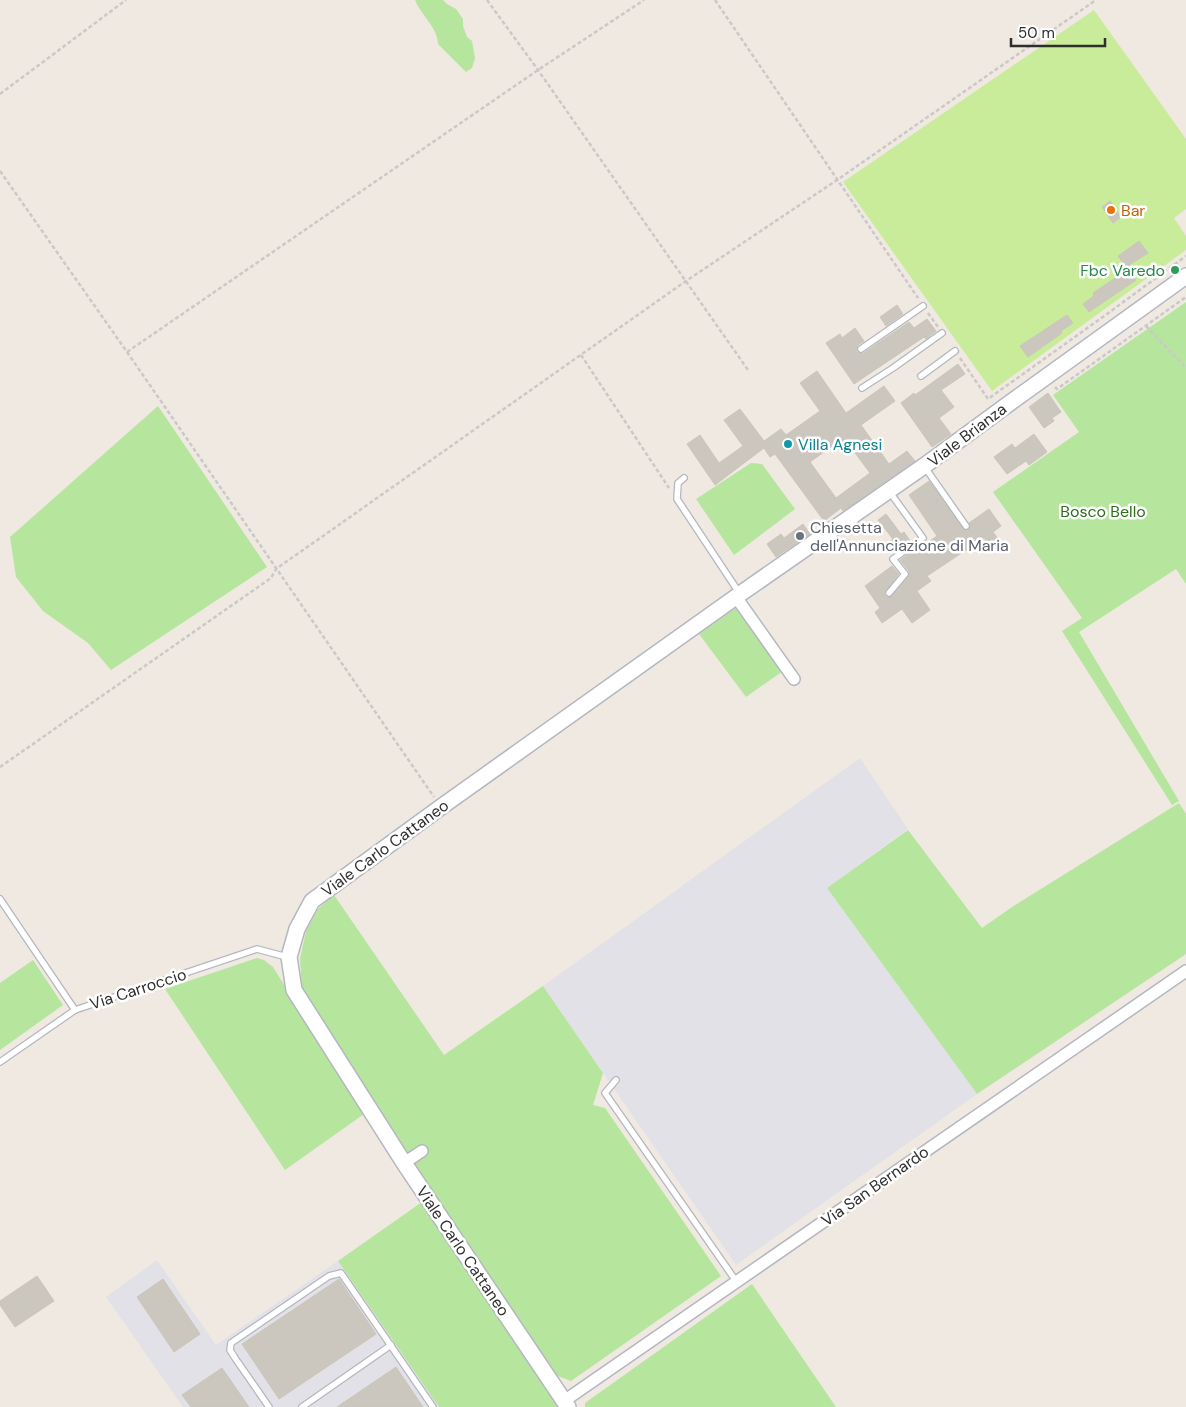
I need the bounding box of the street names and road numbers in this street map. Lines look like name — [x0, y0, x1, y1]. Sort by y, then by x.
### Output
street label: Viale Brianza — [923, 398, 1011, 472]
street label: Viale Carlo Cattaneo — [317, 795, 453, 901]
street label: Via Carroccio — [87, 964, 189, 1014]
street label: Via San Bernardo — [817, 1141, 933, 1231]
street label: Viale Carlo Cattaneo — [412, 1182, 514, 1320]

